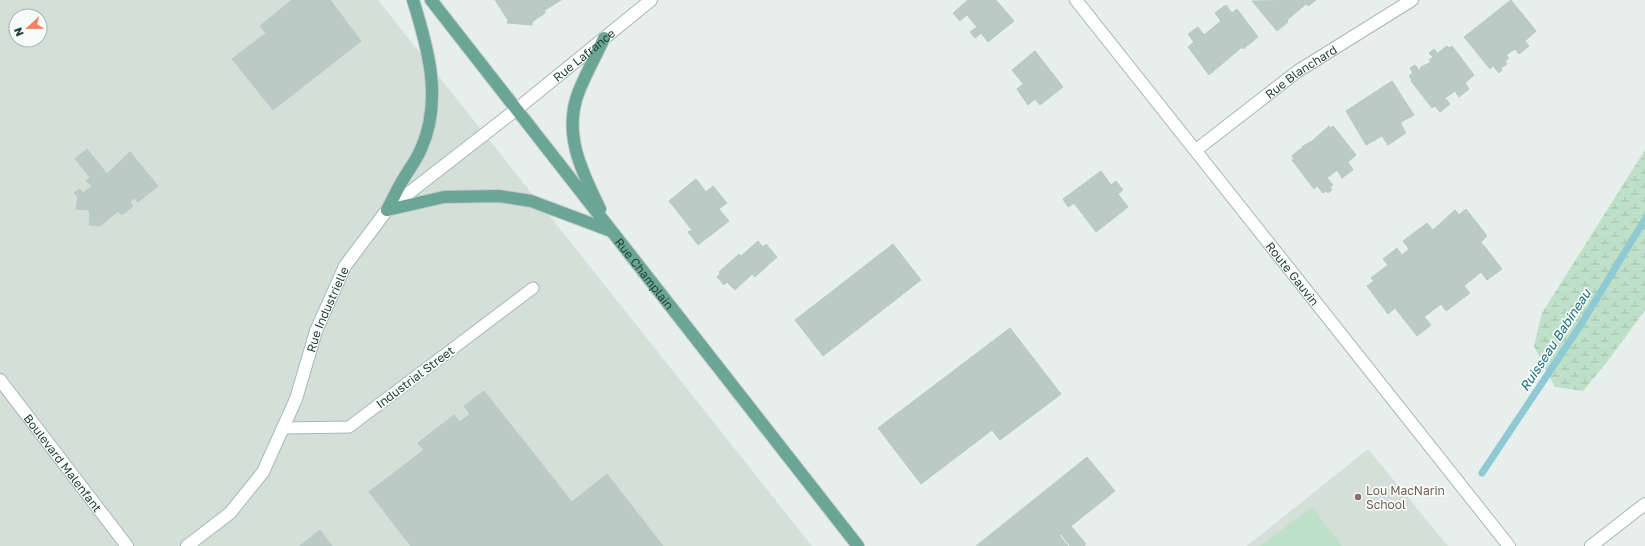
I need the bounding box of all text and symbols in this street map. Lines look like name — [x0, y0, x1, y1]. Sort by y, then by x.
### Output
north arrow — [8, 8, 48, 48]
street label: Rue Lafrance — [550, 25, 618, 84]
text: N — [11, 26, 26, 38]
street label: Rue Blanchard — [1262, 41, 1339, 101]
street label: Rue Champlain — [612, 235, 677, 312]
street label: Route Gauvin — [1263, 239, 1323, 308]
street label: Rue Industrielle — [303, 264, 351, 354]
water label: Ruisseau Babineau — [1516, 285, 1594, 394]
street label: Industrial Street — [373, 343, 457, 411]
street label: Boulevard Malenfant — [21, 411, 106, 515]
place label: Lou MacNarin School — [1366, 483, 1445, 512]
marker: Lou MacNarin School — [1353, 492, 1363, 502]

